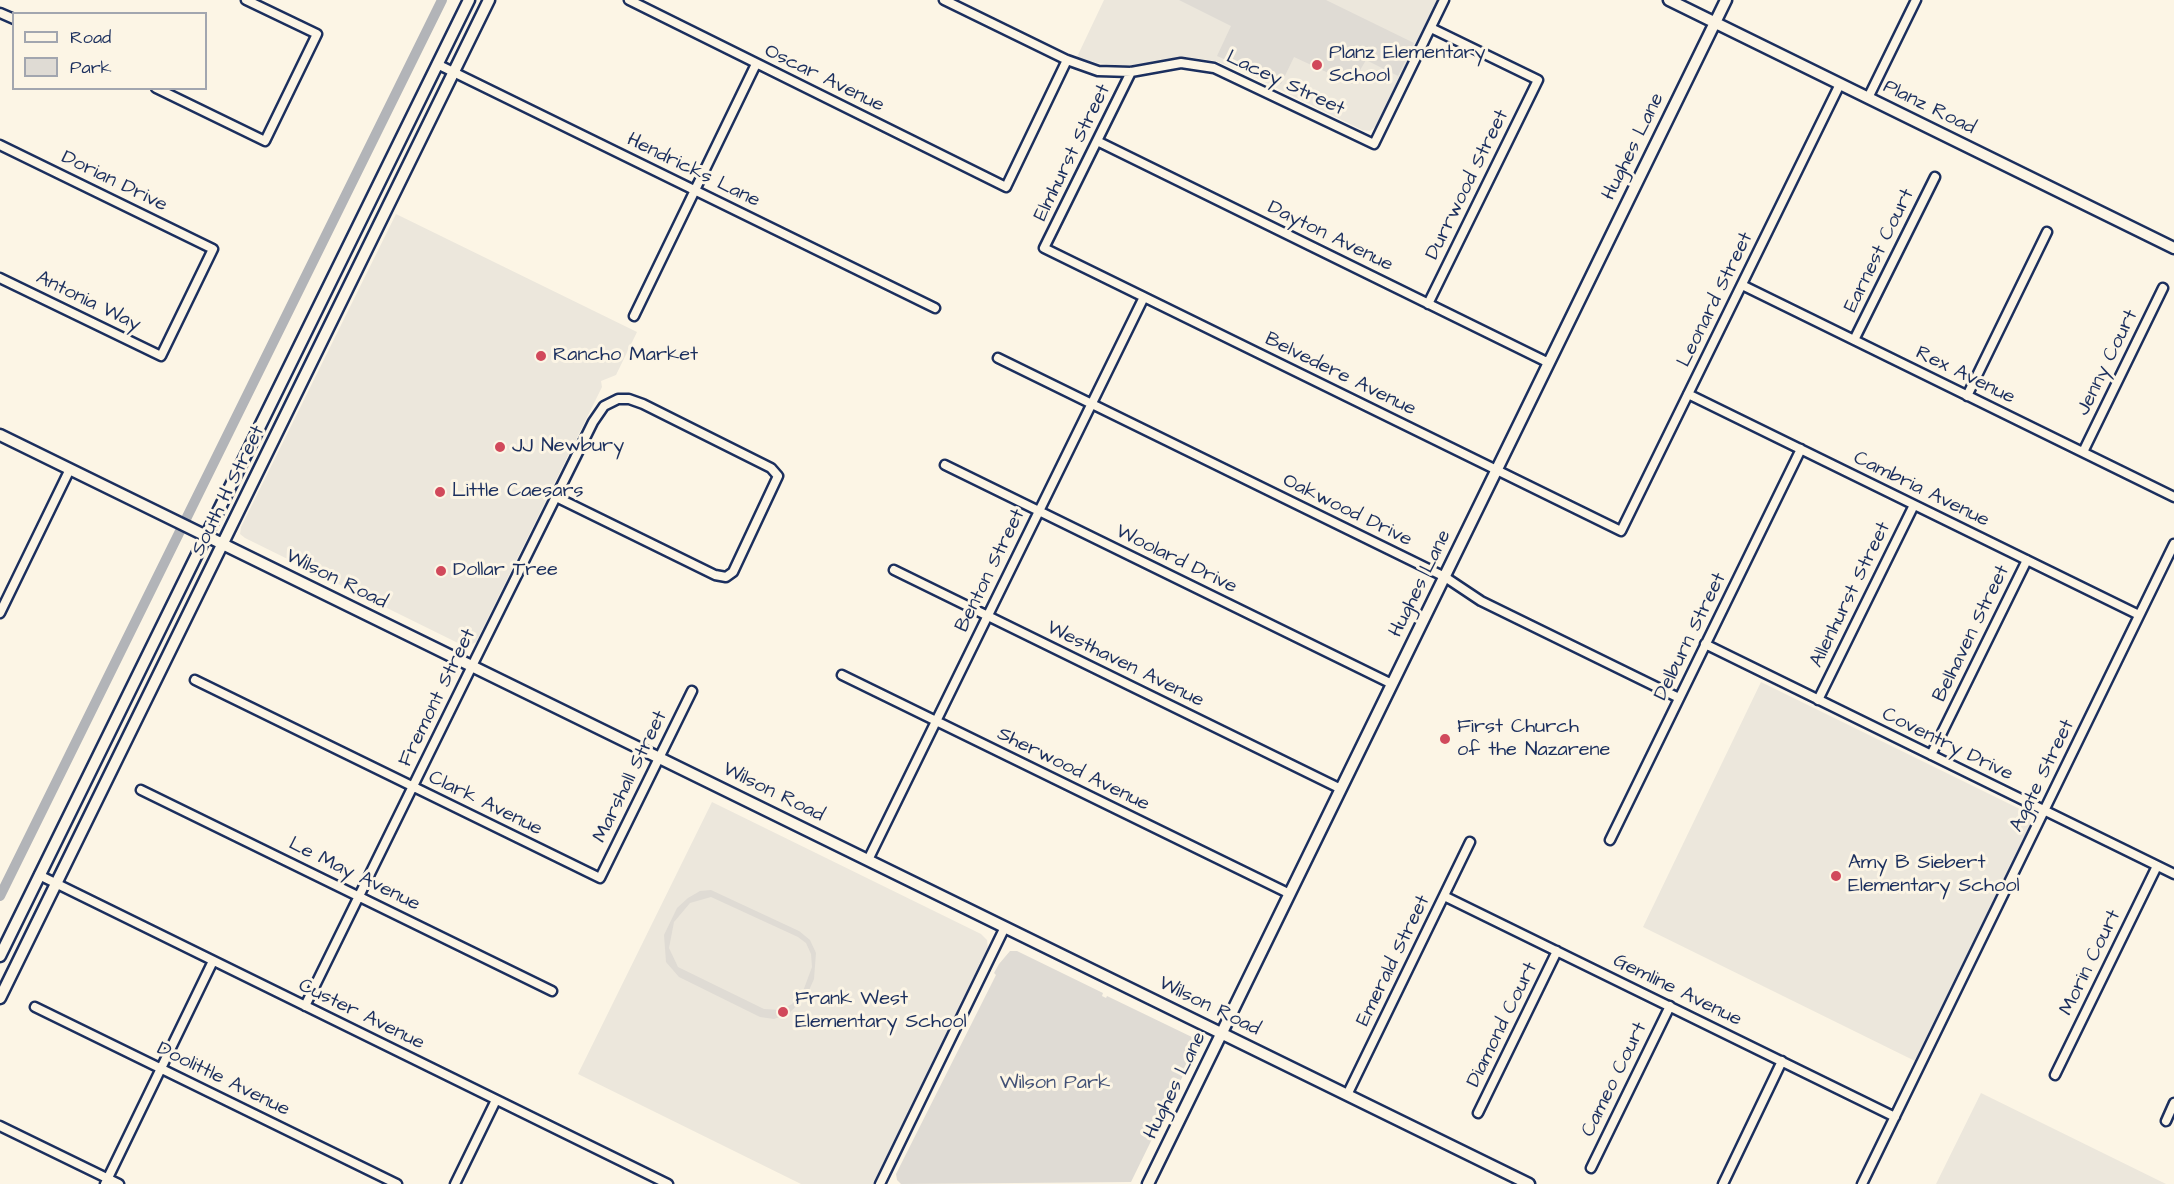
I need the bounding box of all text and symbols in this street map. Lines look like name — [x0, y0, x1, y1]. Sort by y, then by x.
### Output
legend — [12, 12, 207, 90]
text: Road — [70, 25, 111, 50]
street label: Oscar Avenue — [760, 40, 888, 118]
place label: Planz Elementary School — [1329, 42, 1485, 89]
street label: Lacey Street — [1222, 46, 1348, 122]
text: Park — [70, 55, 112, 80]
marker: Planz Elementary School — [1310, 58, 1324, 72]
street label: Planz Road — [1879, 75, 1979, 141]
street label: Elmhurst Street — [1029, 81, 1117, 225]
street label: Hughes Lane — [1598, 90, 1670, 204]
street label: Durrwood Street — [1421, 106, 1515, 264]
street label: Hendricks Lane — [623, 128, 763, 214]
street label: Dorian Drive — [57, 146, 171, 218]
street label: Earnest Court — [1840, 185, 1920, 317]
street label: Dayton Avenue — [1263, 196, 1397, 278]
street label: Leonard Street — [1673, 229, 1759, 371]
street label: Antonia Way — [32, 266, 144, 338]
street label: Jenny Court — [2072, 306, 2144, 420]
street label: Belvedere Avenue — [1260, 328, 1420, 422]
street label: Rex Avenue — [1911, 342, 2019, 410]
place label: Rancho Market — [553, 344, 698, 368]
marker: Rancho Market — [534, 349, 548, 363]
street label: South H Street — [187, 422, 271, 560]
place label: JJ Newbury — [512, 435, 624, 459]
marker: JJ Newbury — [493, 440, 507, 454]
street label: Cambria Avenue — [1849, 447, 1993, 533]
street label: Oakwood Drive — [1278, 469, 1416, 553]
place label: Little Caesars — [452, 480, 583, 504]
marker: Little Caesars — [433, 485, 447, 499]
street label: Benton Street — [951, 505, 1031, 637]
street label: Allenhurst Street — [1805, 518, 1897, 672]
street label: Woolard Drive — [1111, 520, 1241, 600]
street label: Hughes Lane — [1385, 527, 1457, 641]
street label: Wilson Road — [281, 545, 391, 615]
place label: Dollar Tree — [453, 559, 558, 583]
street label: Belhaven Street — [1929, 562, 2015, 706]
marker: Dollar Tree — [434, 564, 448, 578]
street label: Delburn Street — [1650, 569, 1732, 705]
street label: Westhaven Avenue — [1042, 617, 1208, 713]
street label: Fremont Street — [394, 625, 482, 771]
street label: Coventry Drive — [1878, 703, 2016, 787]
street label: Marshall Street — [589, 707, 673, 847]
place label: First Church of the Nazarene — [1457, 716, 1610, 763]
street label: Agate Street — [2005, 716, 2081, 836]
street label: Sherwood Avenue — [993, 723, 1153, 817]
marker: First Church of the Nazarene — [1438, 732, 1452, 746]
street label: Wilson Road — [718, 758, 828, 828]
street label: Clark Avenue — [424, 766, 546, 842]
street label: Le May Avenue — [284, 833, 424, 917]
place label: Amy B Siebert Elementary School — [1848, 852, 2020, 899]
marker: Amy B Siebert Elementary School — [1829, 869, 1843, 883]
street label: Emerald Street — [1352, 892, 1436, 1030]
street label: Morin Court — [2055, 906, 2127, 1020]
street label: Gemline Avenue — [1609, 949, 1745, 1033]
street label: Diamond Court — [1462, 959, 1544, 1091]
street label: Wilson Road — [1154, 972, 1264, 1042]
street label: Custer Avenue — [294, 974, 428, 1056]
place label: Frank West Elementary School — [795, 988, 967, 1035]
marker: Frank West Elementary School — [776, 1005, 790, 1019]
street label: Cameo Court — [1577, 1019, 1653, 1141]
street label: Hughes Lane — [1140, 1029, 1212, 1143]
street label: Doolittle Avenue — [153, 1037, 293, 1123]
park label: Wilson Park — [1000, 1072, 1110, 1096]

